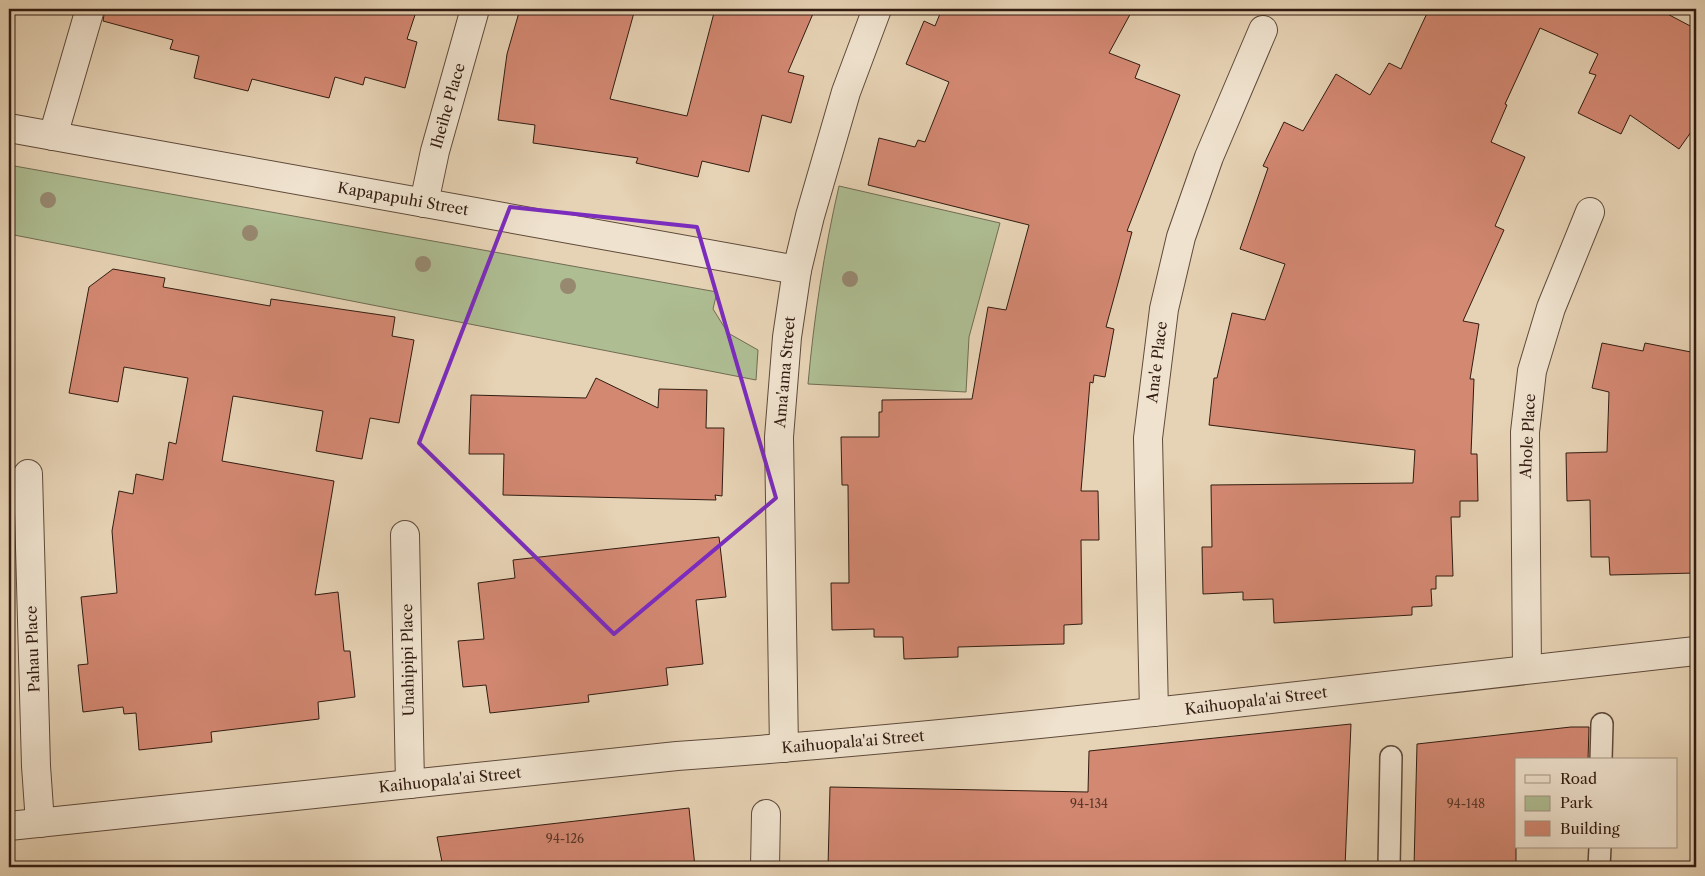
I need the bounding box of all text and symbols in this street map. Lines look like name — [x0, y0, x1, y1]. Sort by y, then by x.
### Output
street label: Iheihe Place — [426, 61, 469, 151]
street label: Kapapapuhi Street — [336, 178, 471, 220]
street label: Ama'ama Street — [770, 315, 799, 430]
street label: Ana'e Place — [1142, 320, 1171, 405]
street label: Ahole Place — [1516, 393, 1539, 480]
street label: Unahipipi Place — [397, 604, 418, 716]
street label: Pahau Place — [21, 605, 44, 693]
street label: Kaihuopala'ai Street — [1184, 682, 1329, 719]
street label: Kaihuopala'ai Street — [781, 726, 926, 757]
legend — [1515, 758, 1678, 848]
street label: Kaihuopala'ai Street — [378, 762, 523, 796]
text: Road — [1560, 769, 1597, 788]
text: Park — [1560, 793, 1594, 812]
house number: 94-134 — [1070, 796, 1108, 811]
house number: 94-148 — [1447, 796, 1485, 811]
text: Building — [1560, 819, 1620, 838]
house number: 94-126 — [546, 831, 584, 846]

